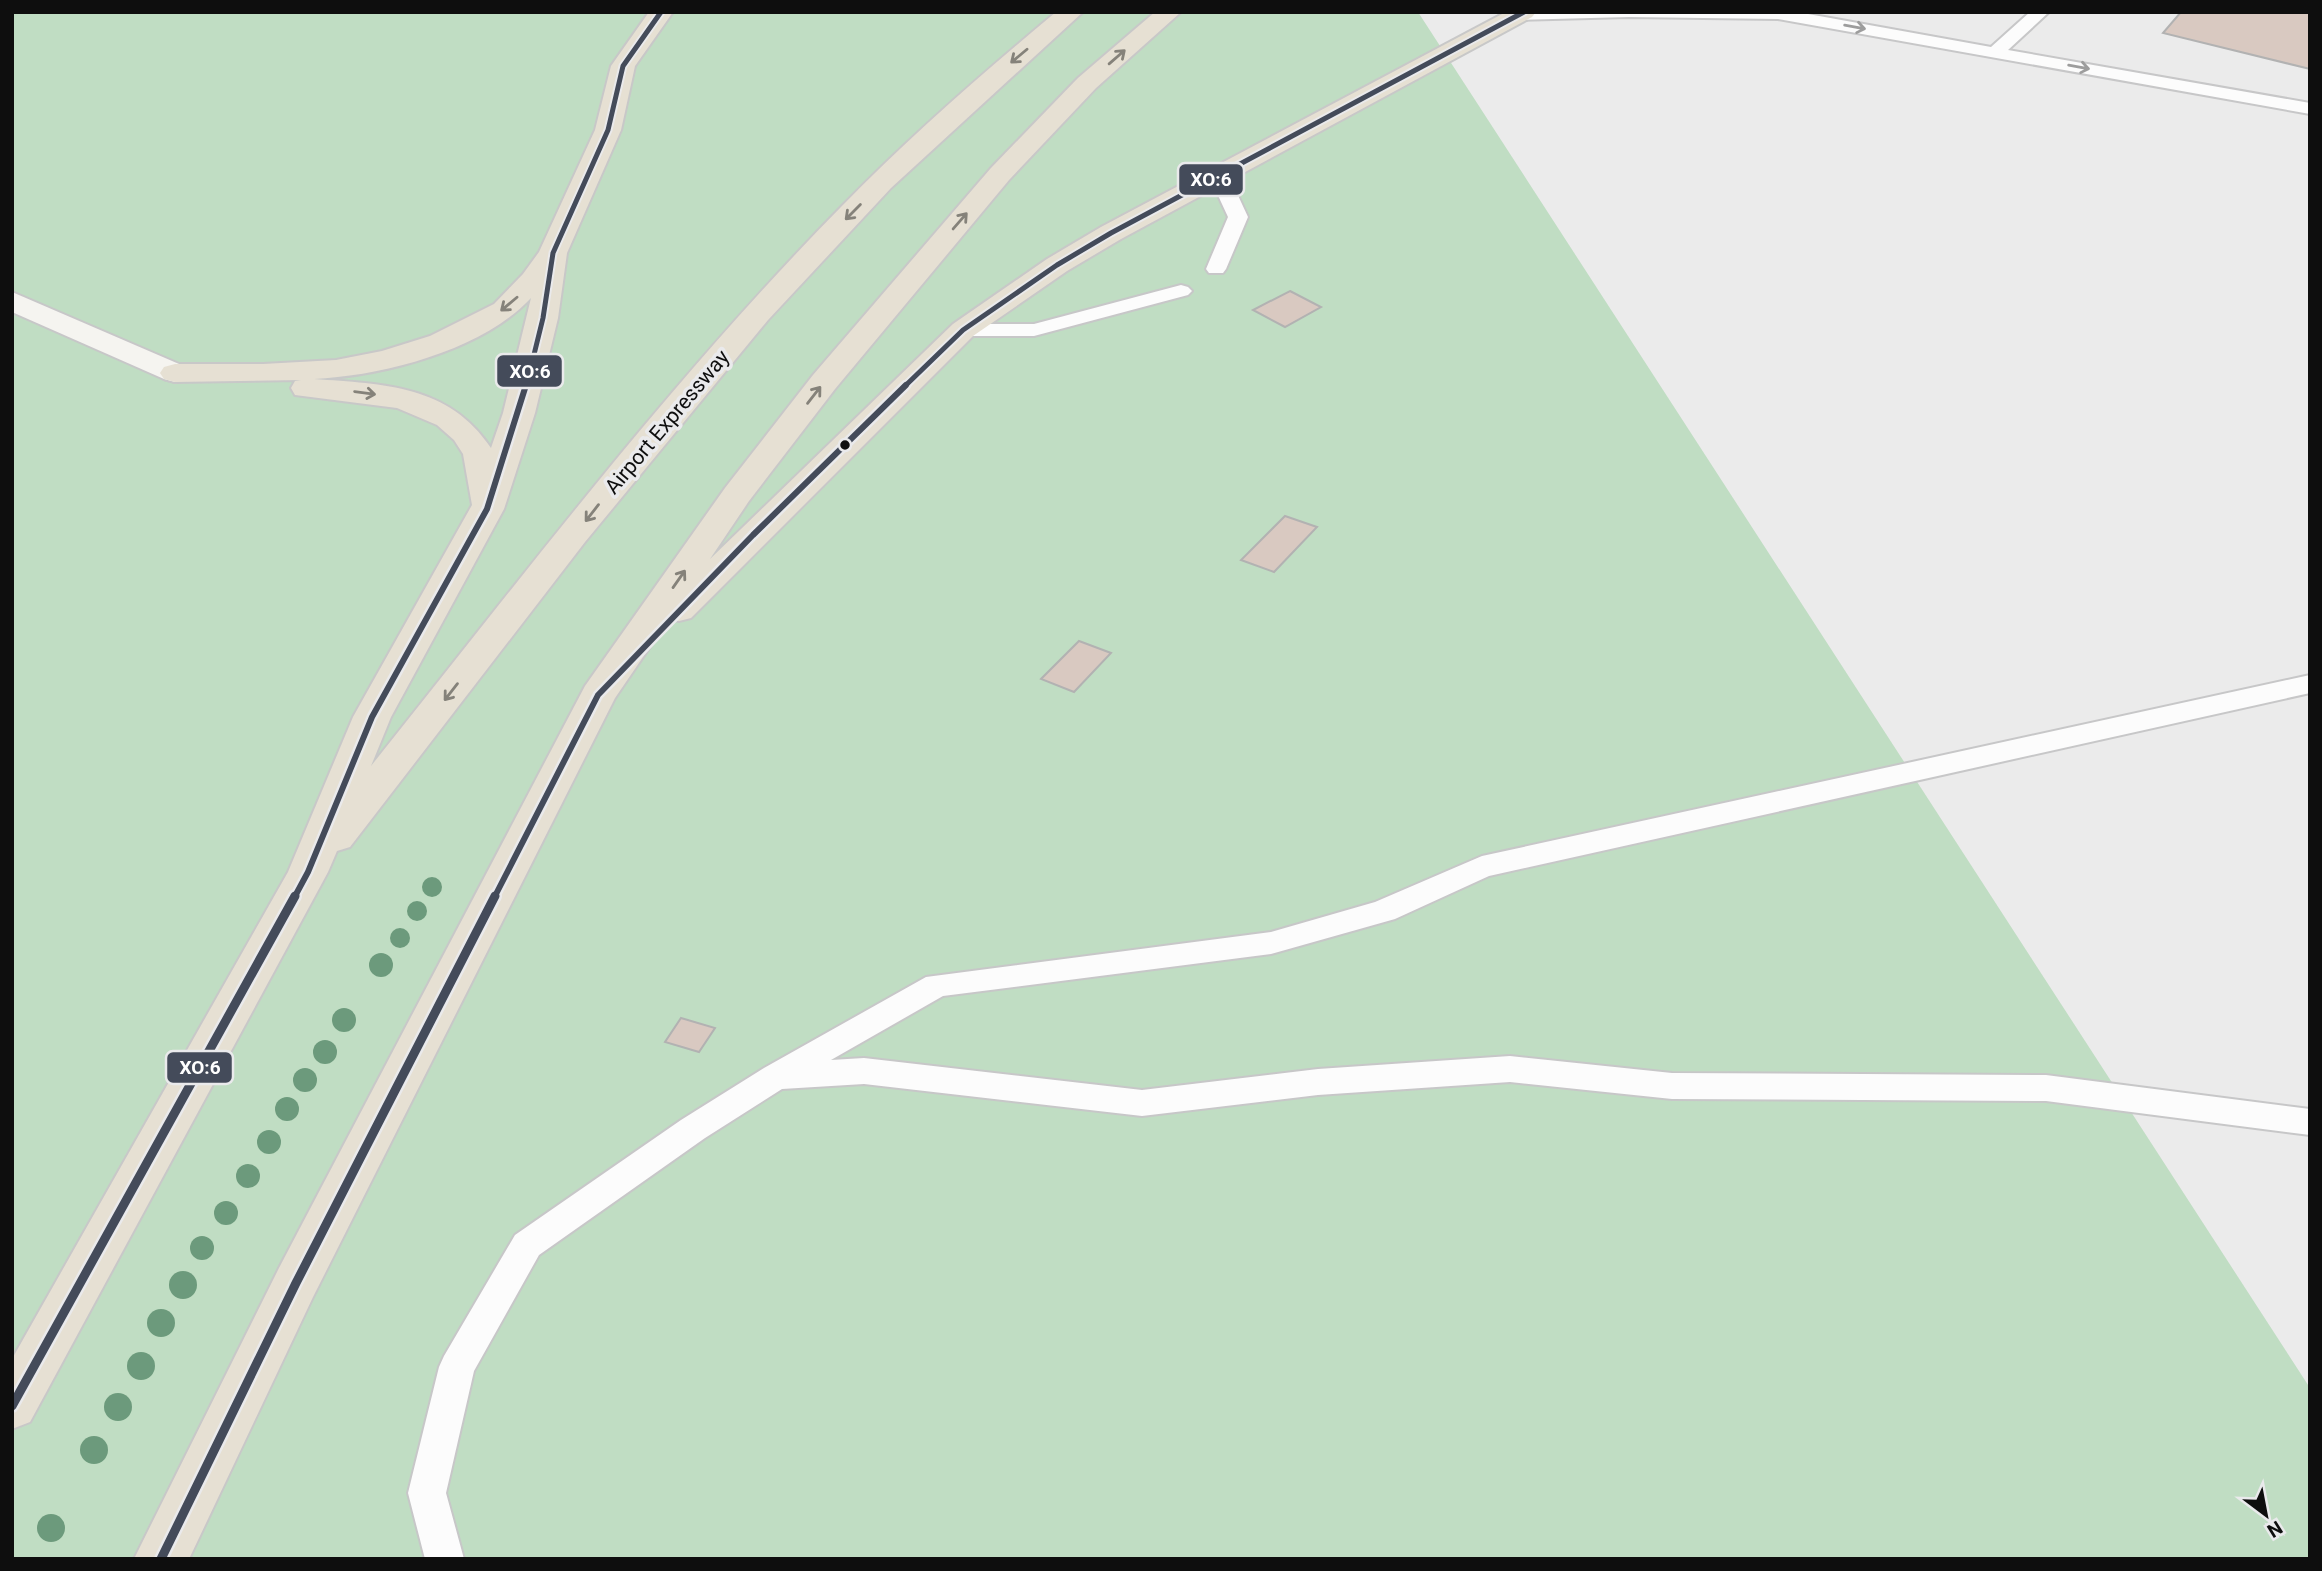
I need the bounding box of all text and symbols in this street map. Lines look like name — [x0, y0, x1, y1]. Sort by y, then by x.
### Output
one-way arrow — [1844, 21, 1866, 34]
one-way arrow — [1010, 48, 1028, 64]
one-way arrow — [1108, 49, 1126, 65]
one-way arrow — [2067, 61, 2090, 75]
line badge: ХО:6 — [1178, 163, 1244, 196]
text: ХО:6 — [1190, 168, 1232, 191]
one-way arrow — [845, 203, 862, 220]
one-way arrow — [952, 212, 968, 230]
one-way arrow — [500, 296, 518, 312]
street label: Airport Expressway — [600, 345, 734, 499]
line badge: ХО:6 — [496, 354, 563, 388]
text: ХО:6 — [509, 360, 551, 383]
one-way arrow — [353, 387, 376, 400]
one-way arrow — [806, 387, 821, 405]
unlabelled marker — [838, 438, 852, 452]
one-way arrow — [584, 504, 600, 522]
one-way arrow — [672, 570, 686, 589]
one-way arrow — [443, 682, 458, 700]
line badge: ХО:6 — [166, 1051, 233, 1084]
text: ХО:6 — [179, 1056, 221, 1079]
north arrow — [2231, 1480, 2301, 1550]
text: N — [2263, 1516, 2287, 1542]

